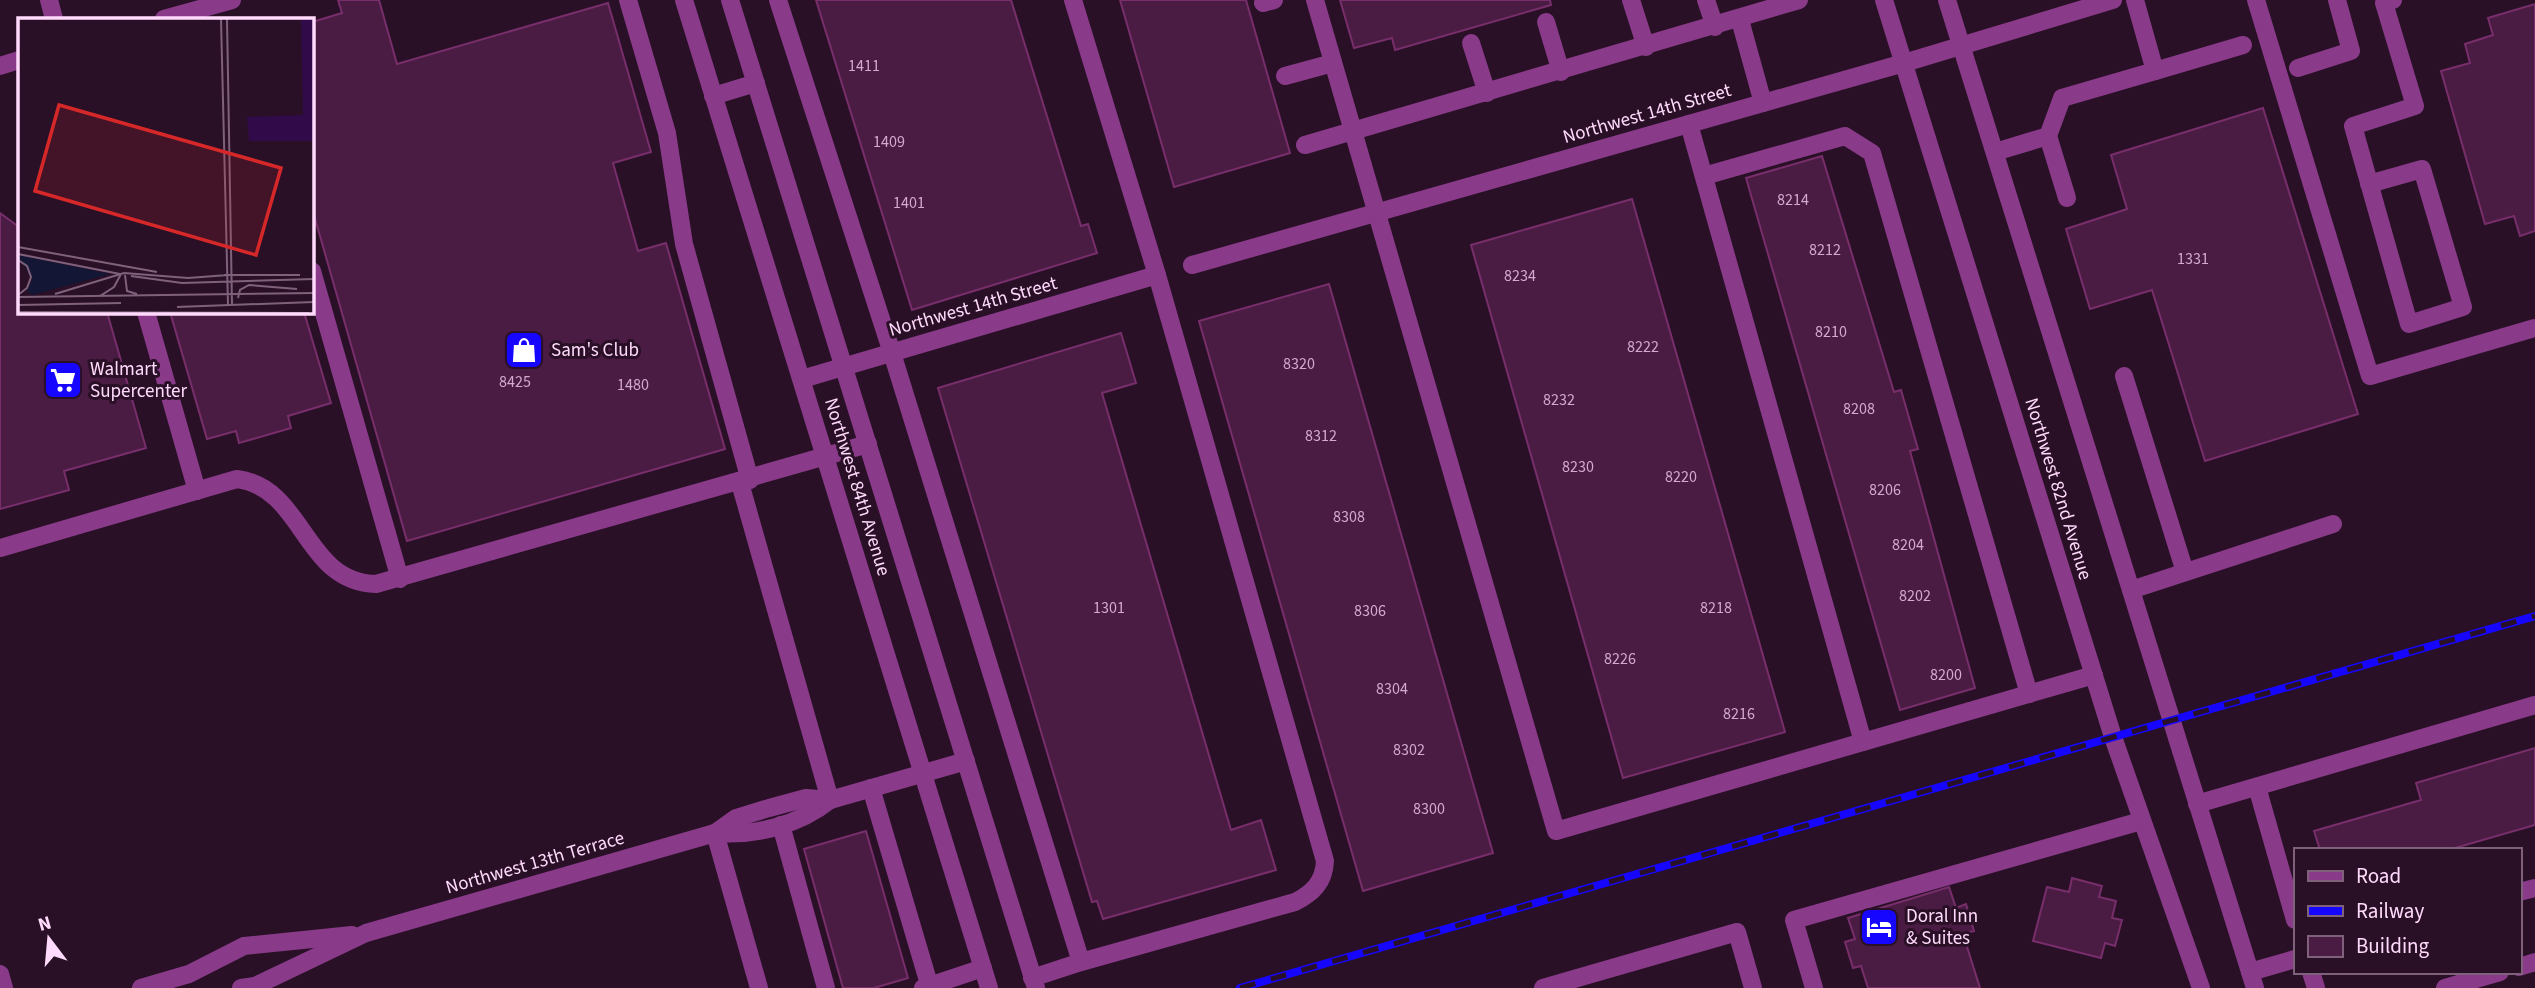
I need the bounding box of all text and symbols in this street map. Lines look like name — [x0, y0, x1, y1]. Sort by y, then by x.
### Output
inset map — [18, 18, 313, 313]
house number: 1411 — [848, 55, 880, 77]
street label: Northwest 14th Street — [1560, 77, 1735, 151]
house number: 1409 — [873, 131, 905, 153]
house number: 8214 — [1777, 189, 1809, 211]
house number: 1401 — [893, 192, 925, 214]
house number: 8212 — [1809, 239, 1841, 261]
house number: 1331 — [2177, 248, 2209, 270]
house number: 8234 — [1504, 265, 1536, 287]
street label: Northwest 14th Street — [886, 270, 1061, 344]
house number: 8210 — [1815, 321, 1847, 343]
shop icon: Sam's Club — [503, 329, 545, 371]
house number: 8222 — [1627, 336, 1659, 358]
place label: Sam's Club — [551, 337, 639, 364]
house number: 8320 — [1283, 353, 1315, 375]
place label: Walmart Supercenter — [90, 356, 188, 405]
supermarket icon: Walmart Supercenter — [42, 359, 84, 401]
house number: 8425 — [499, 371, 531, 393]
house number: 1480 — [617, 374, 649, 396]
house number: 8232 — [1543, 389, 1575, 411]
street label: Northwest 84th Avenue — [817, 395, 897, 579]
street label: Northwest 82nd Avenue — [2017, 395, 2099, 583]
house number: 8208 — [1843, 398, 1875, 420]
house number: 8312 — [1305, 425, 1337, 447]
house number: 8230 — [1562, 456, 1594, 478]
house number: 8220 — [1665, 466, 1697, 488]
house number: 8206 — [1869, 479, 1901, 501]
house number: 8308 — [1333, 506, 1365, 528]
house number: 8204 — [1892, 534, 1924, 556]
house number: 8202 — [1899, 585, 1931, 607]
house number: 1301 — [1093, 597, 1125, 619]
house number: 8218 — [1700, 597, 1732, 619]
house number: 8306 — [1354, 600, 1386, 622]
house number: 8226 — [1604, 648, 1636, 670]
house number: 8200 — [1930, 664, 1962, 686]
house number: 8304 — [1376, 678, 1408, 700]
house number: 8216 — [1723, 703, 1755, 725]
house number: 8302 — [1393, 739, 1425, 761]
house number: 8300 — [1413, 798, 1445, 820]
street label: Northwest 13th Terrace — [443, 825, 627, 901]
legend — [2294, 848, 2521, 974]
text: Road — [2356, 861, 2401, 891]
text: Railway — [2356, 896, 2424, 926]
place label: Doral Inn & Suites — [1906, 903, 1978, 952]
north arrow — [14, 904, 84, 974]
hotel icon: Doral Inn & Suites — [1858, 906, 1900, 948]
text: N — [35, 909, 55, 939]
text: Building — [2356, 931, 2430, 961]

